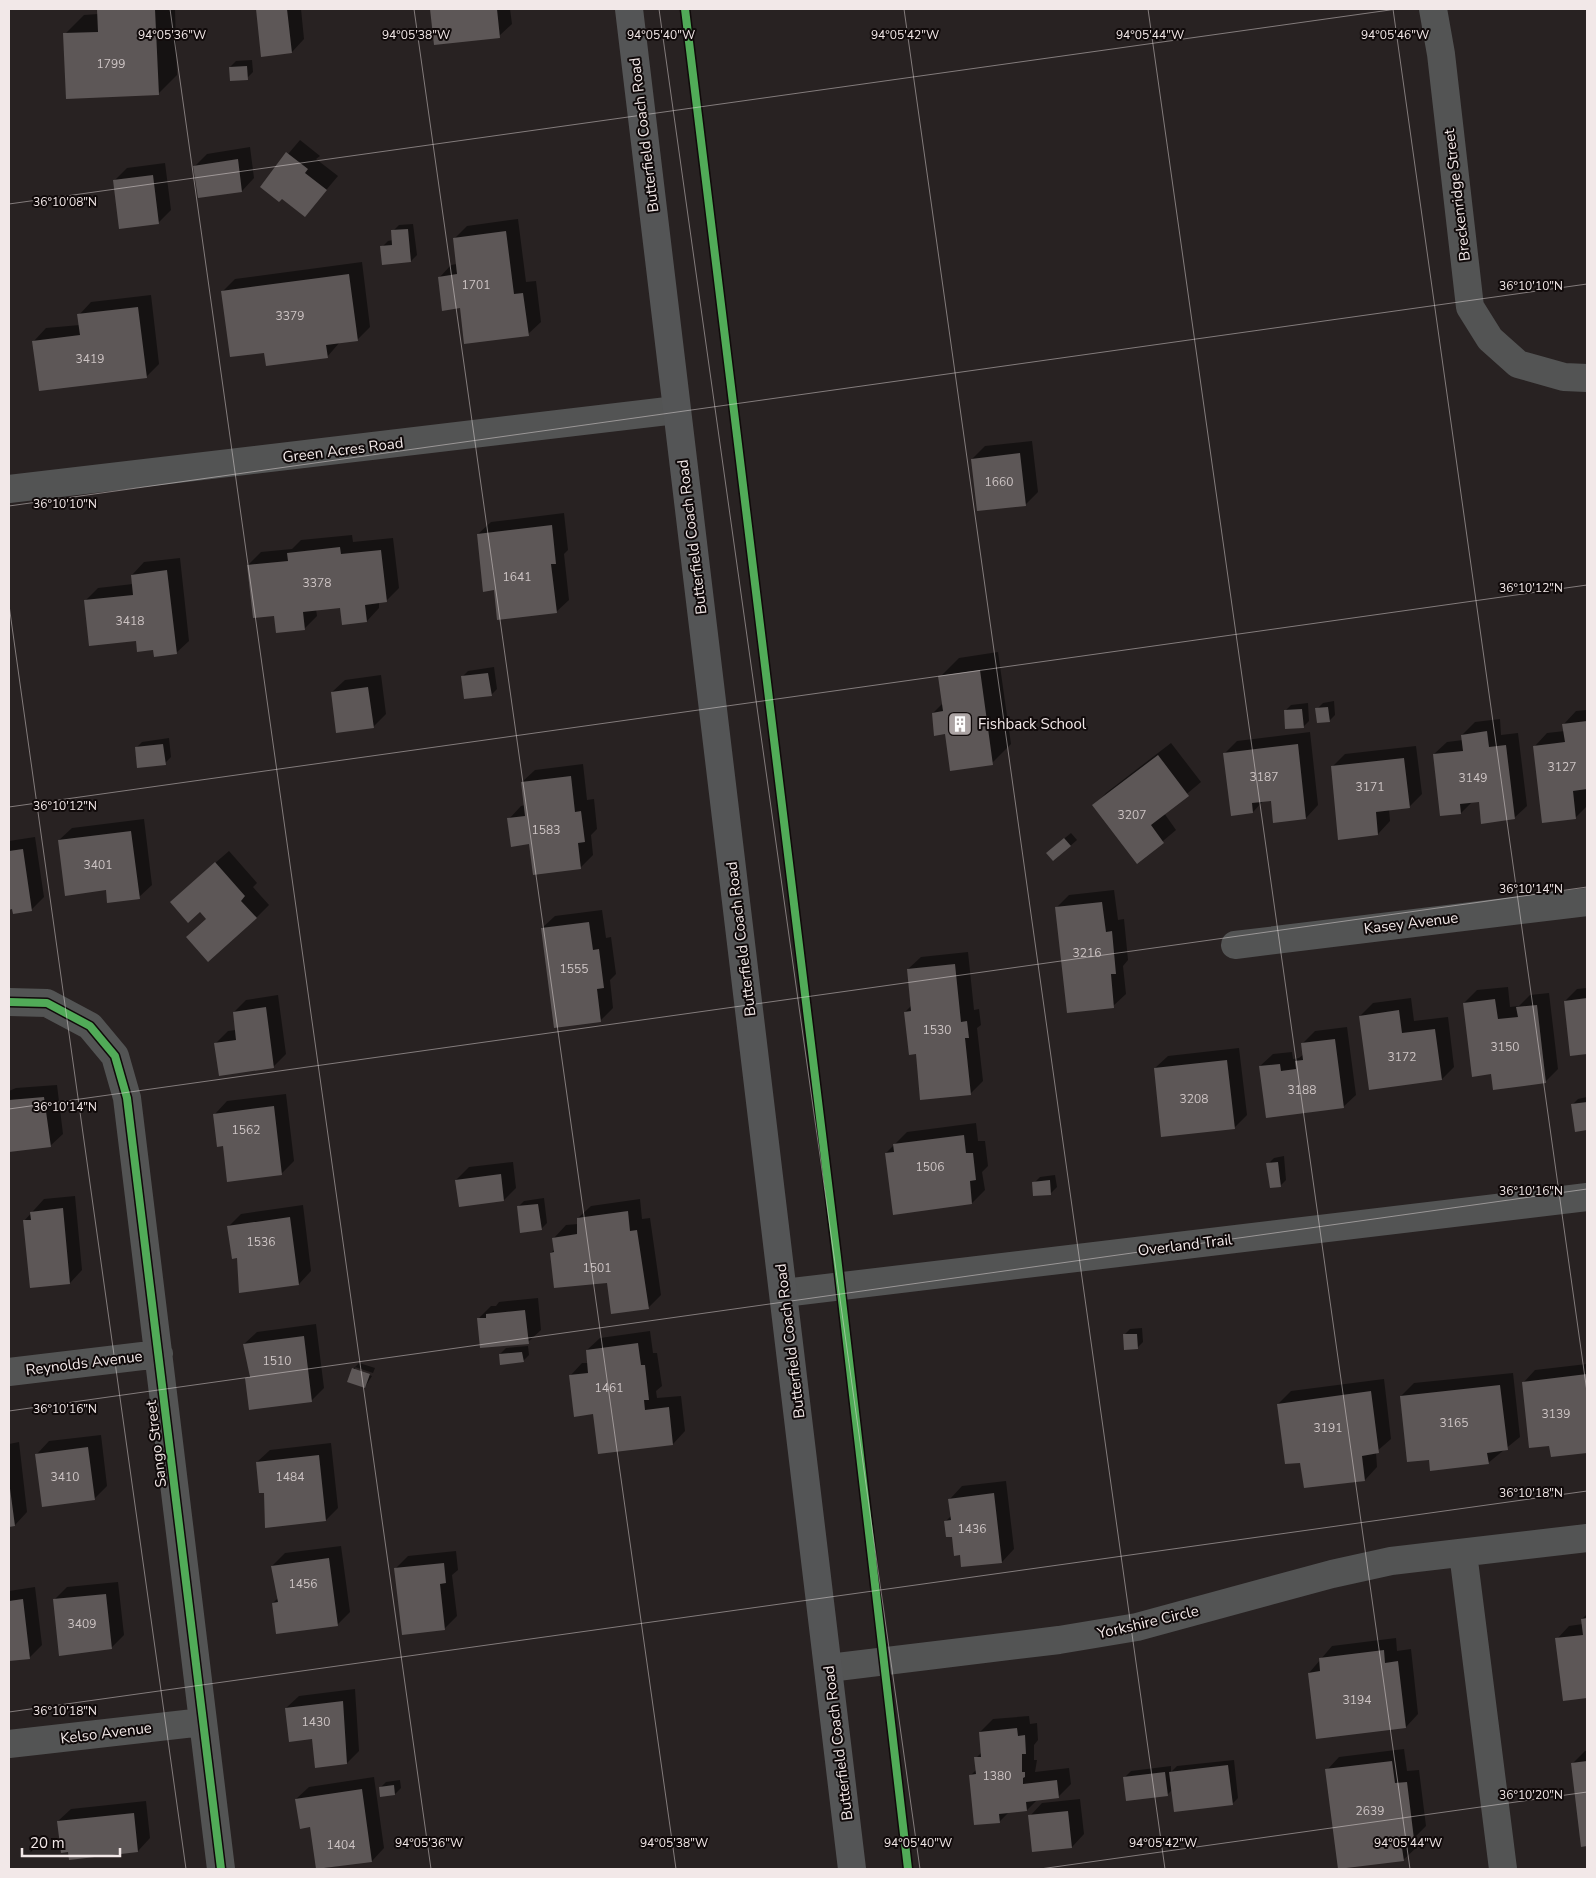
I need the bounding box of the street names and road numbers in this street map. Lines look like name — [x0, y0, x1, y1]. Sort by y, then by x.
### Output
street label: Butterfield Coach Road — [625, 56, 663, 214]
street label: Breckenridge Street — [1439, 127, 1475, 262]
street label: Green Acres Road — [281, 433, 405, 467]
street label: Butterfield Coach Road — [673, 458, 711, 616]
street label: Butterfield Coach Road — [722, 860, 760, 1018]
street label: Kasey Avenue — [1363, 907, 1459, 939]
street label: Overland Trail — [1137, 1229, 1234, 1261]
street label: Butterfield Coach Road — [771, 1262, 809, 1420]
street label: Reynolds Avenue — [24, 1346, 144, 1380]
street label: Sango Street — [141, 1399, 171, 1489]
street label: Yorkshire Circle — [1094, 1601, 1201, 1644]
street label: Butterfield Coach Road — [819, 1664, 857, 1822]
street label: Kelso Avenue — [59, 1717, 153, 1749]

